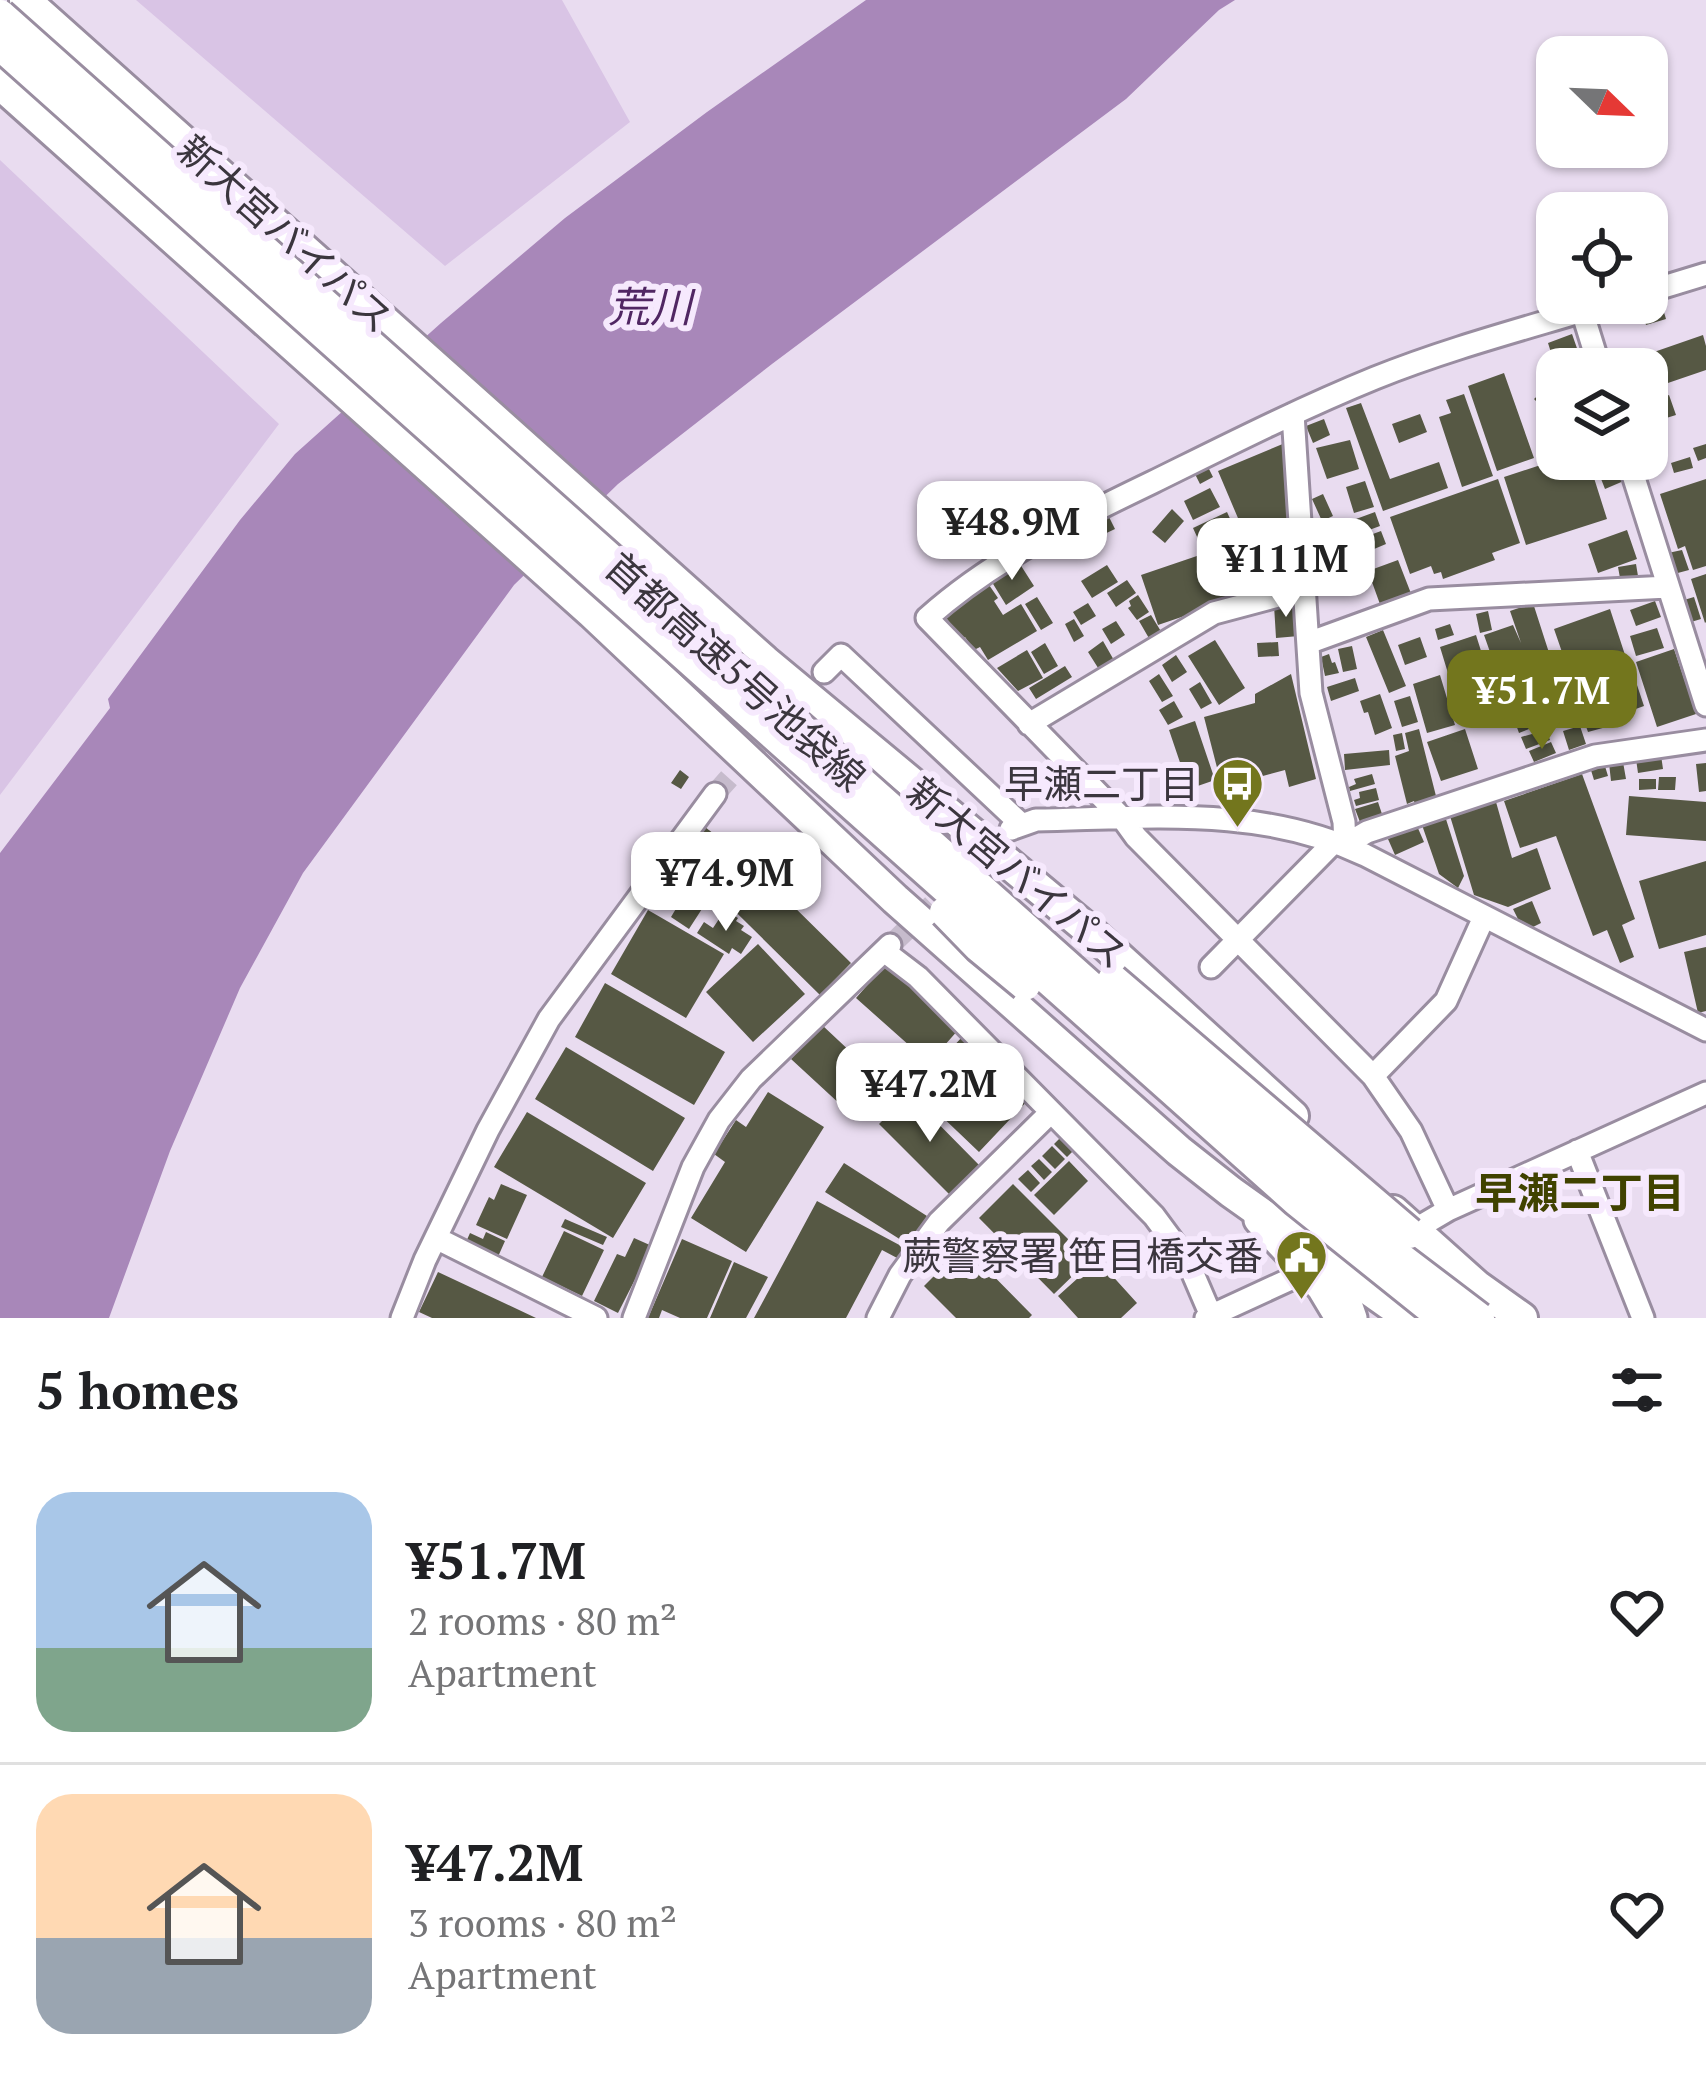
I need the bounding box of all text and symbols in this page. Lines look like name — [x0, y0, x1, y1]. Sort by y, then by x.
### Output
north arrow — [1536, 36, 1668, 168]
map controls — [1536, 36, 1668, 480]
street label: 新大宮バイパス — [167, 123, 405, 343]
button: locate — [1536, 192, 1668, 324]
water label: 荒川 — [608, 278, 696, 334]
button: layers — [1536, 348, 1668, 480]
pin: ¥48.9M — [914, 481, 1110, 583]
text: ¥48.9M — [944, 494, 1080, 546]
pin: ¥111M — [1202, 518, 1370, 620]
text: ¥111M — [1224, 531, 1348, 583]
street label: 首都高速5号池袋線 — [595, 540, 877, 802]
pin: ¥51.7M — [1444, 650, 1640, 752]
text: ¥51.7M — [1474, 663, 1610, 715]
bus stop icon: 早瀬二丁目 — [1210, 755, 1266, 829]
place label: 早瀬二丁目 — [1004, 757, 1199, 809]
street label: 新大宮バイパス — [897, 765, 1139, 979]
pin: ¥74.9M — [628, 832, 824, 934]
text: ¥74.9M — [658, 845, 794, 897]
pin: ¥47.2M — [832, 1043, 1028, 1145]
text: ¥47.2M — [863, 1056, 997, 1108]
district label: 早瀬二丁目 — [1475, 1164, 1685, 1220]
public building icon: 蕨警察署 笹目橋交番 — [1274, 1227, 1330, 1301]
place label: 蕨警察署 笹目橋交番 — [903, 1229, 1263, 1281]
text: 5 homes — [36, 1356, 239, 1424]
icon: filters — [1604, 1357, 1670, 1423]
text: ¥51.7M — [408, 1526, 586, 1594]
icon: home — [132, 1540, 276, 1684]
icon: heart — [1604, 1579, 1670, 1645]
text: 2 rooms · 80 m² — [408, 1594, 677, 1646]
text: Apartment — [408, 1646, 597, 1698]
text: ¥47.2M — [408, 1828, 583, 1896]
icon: home — [132, 1842, 276, 1986]
icon: heart — [1604, 1881, 1670, 1947]
text: 3 rooms · 80 m² — [408, 1896, 677, 1948]
text: Apartment — [408, 1948, 597, 2000]

